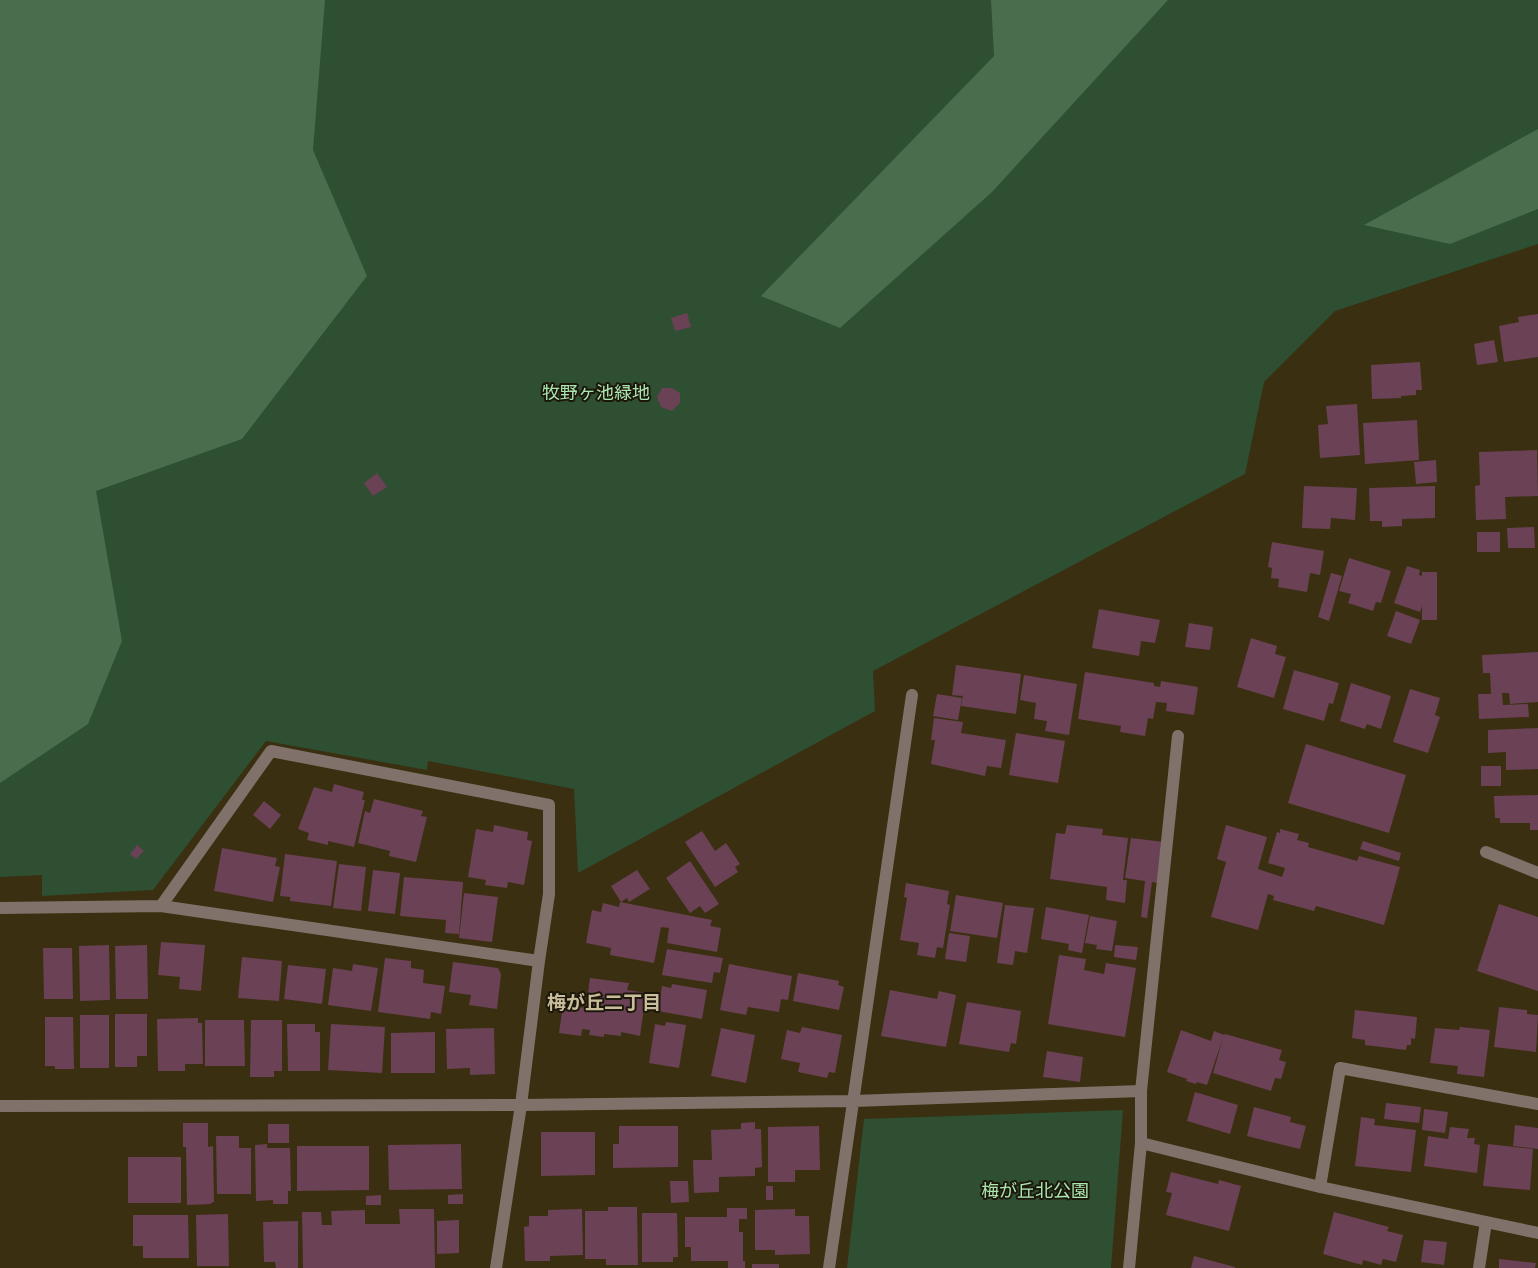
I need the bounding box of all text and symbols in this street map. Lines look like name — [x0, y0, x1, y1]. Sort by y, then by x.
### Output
park label: 牧野ヶ池緑地 — [542, 383, 650, 403]
district label: 梅が丘二丁目 — [547, 992, 661, 1013]
park label: 梅が丘北公園 — [981, 1181, 1089, 1201]

